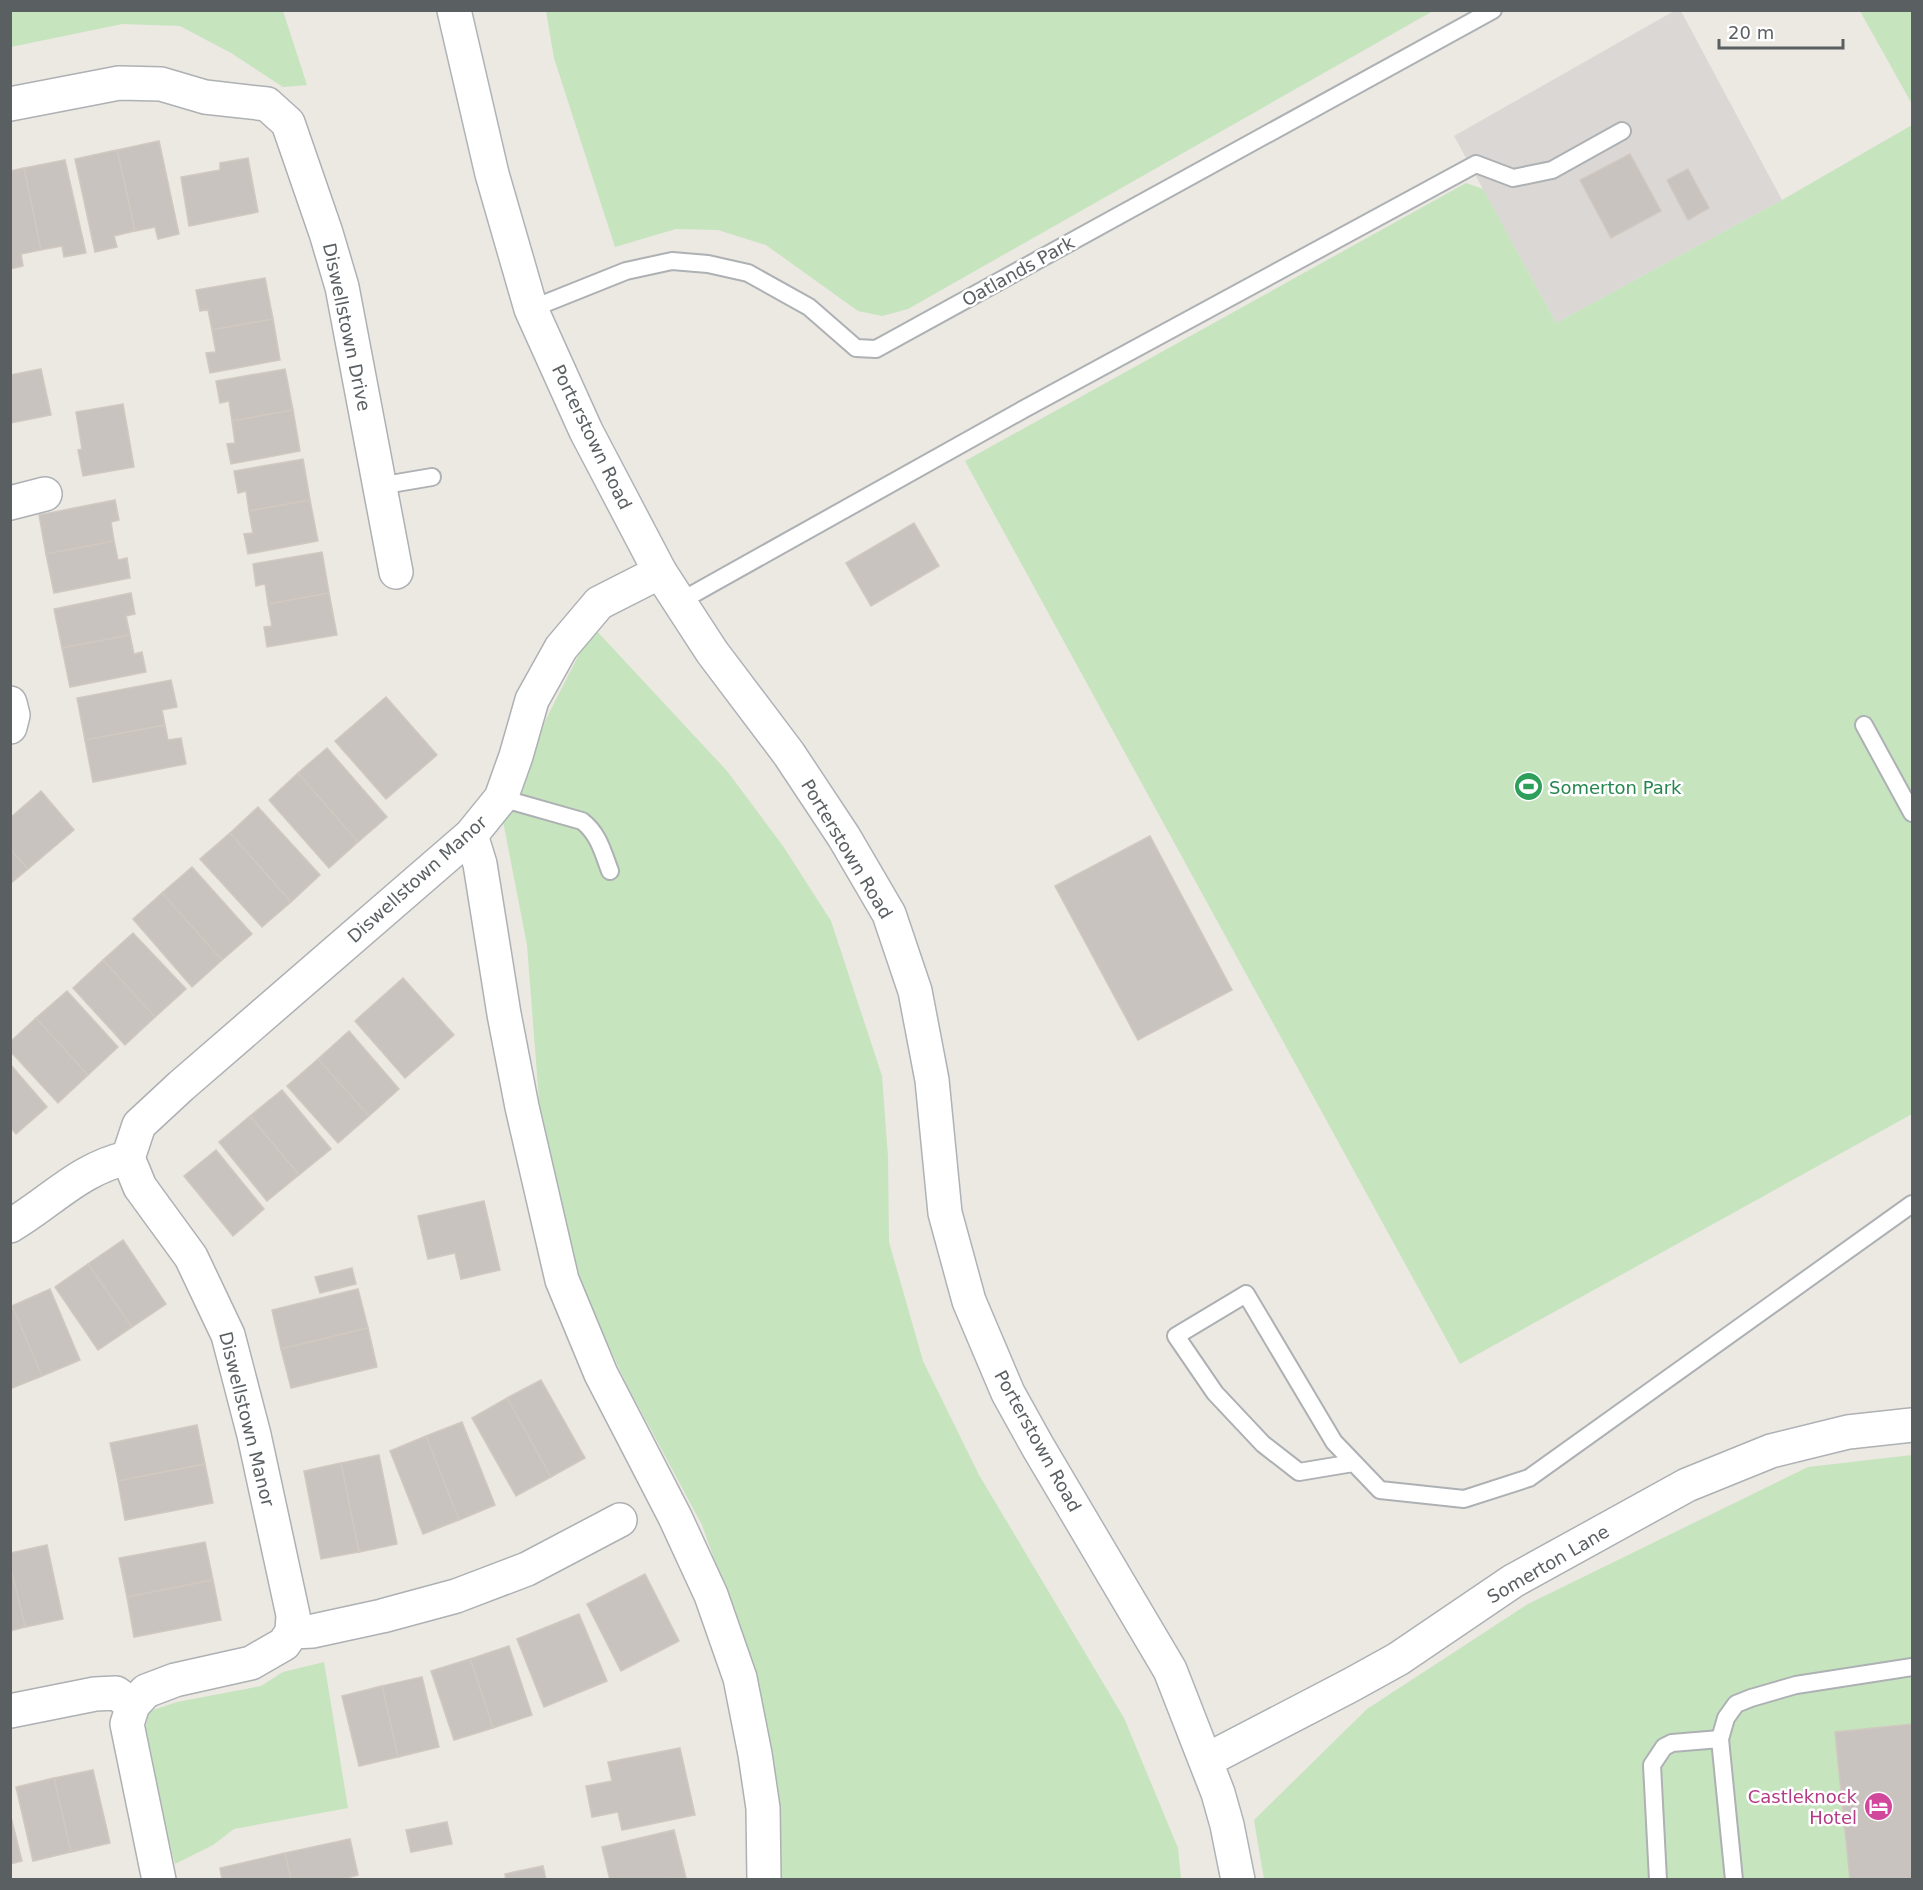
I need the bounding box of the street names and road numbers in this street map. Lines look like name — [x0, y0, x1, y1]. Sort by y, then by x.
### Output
street label: Oatlands Park — [958, 231, 1078, 311]
street label: Diswellstown Drive — [319, 241, 375, 413]
street label: Porterstown Road — [548, 361, 636, 513]
street label: Porterstown Road — [797, 776, 897, 922]
street label: Diswellstown Manor — [343, 811, 491, 947]
street label: Diswellstown Manor — [215, 1329, 279, 1509]
street label: Porterstown Road — [990, 1367, 1086, 1515]
street label: Somerton Lane — [1483, 1521, 1613, 1607]

